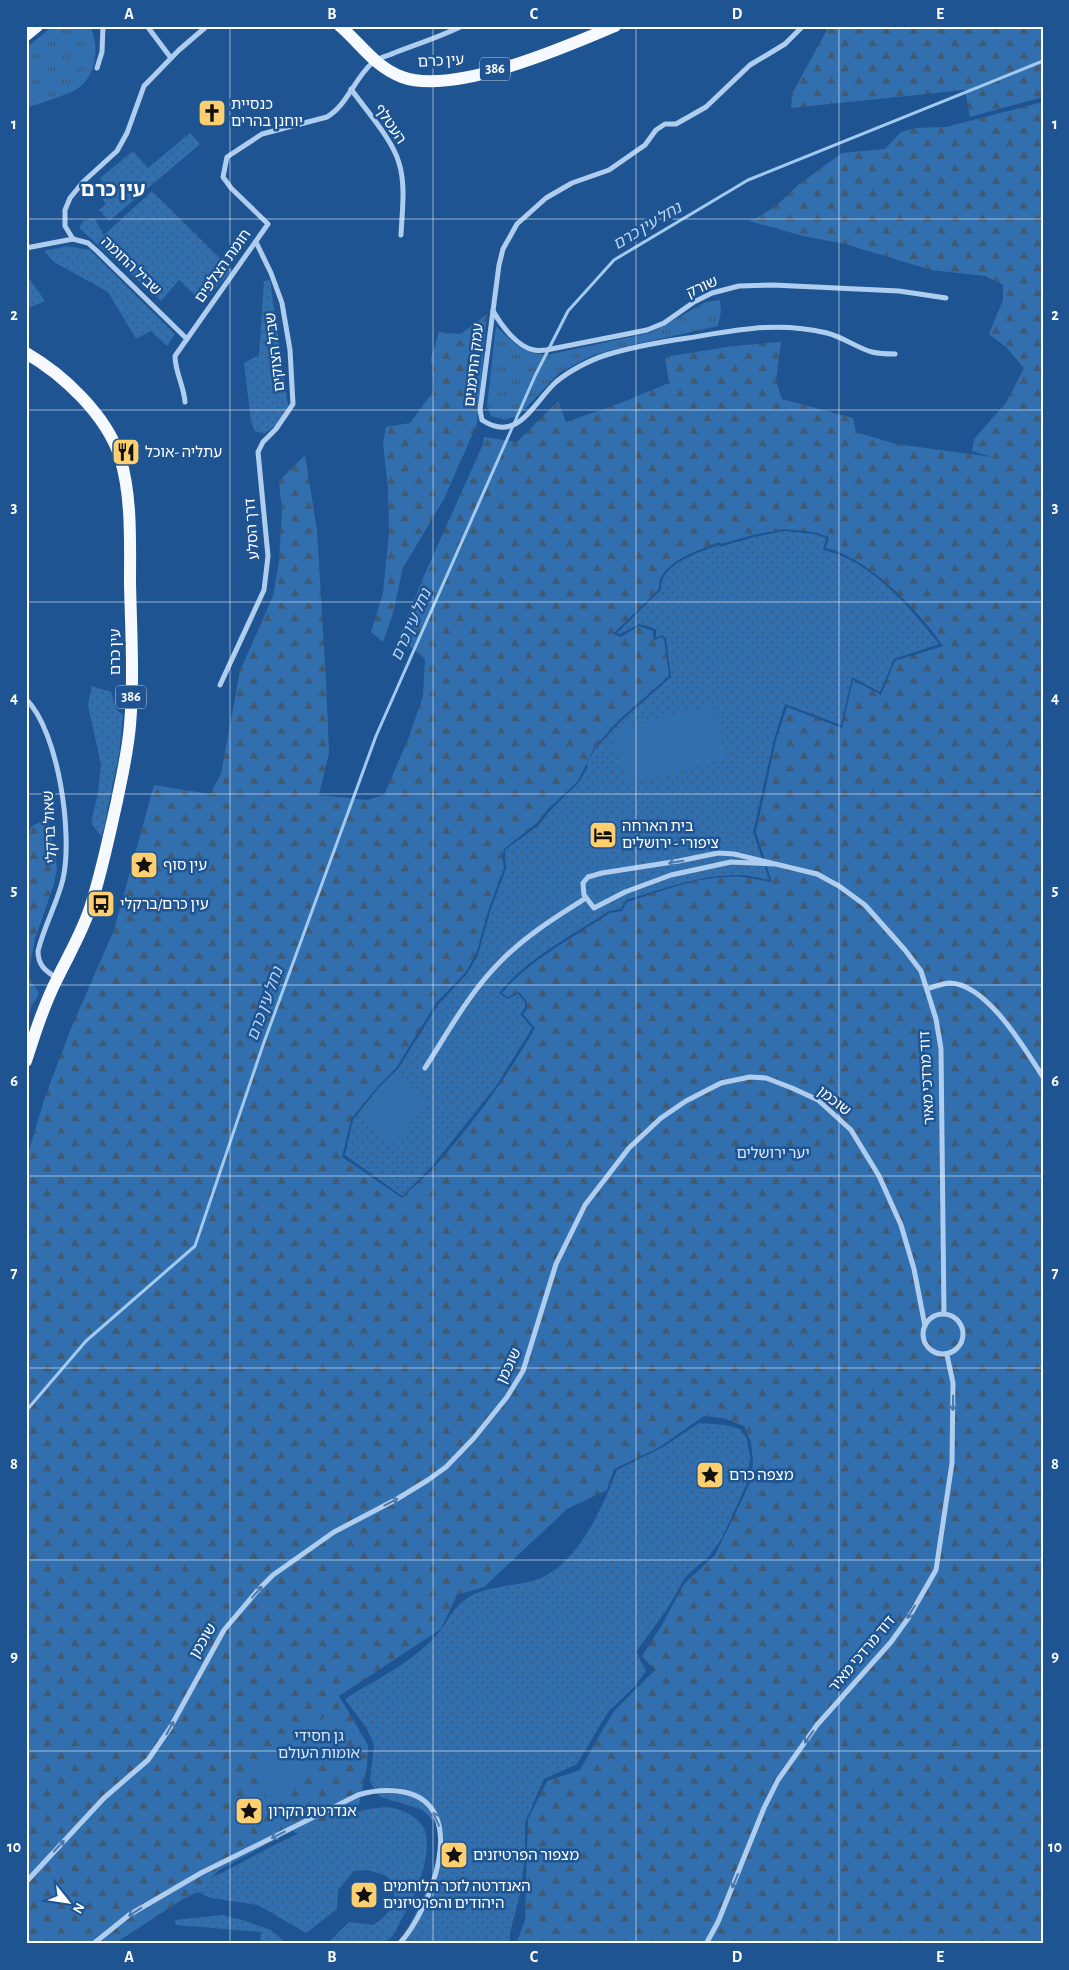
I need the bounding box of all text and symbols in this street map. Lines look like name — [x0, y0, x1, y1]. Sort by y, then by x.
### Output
text: A — [124, 6, 134, 22]
text: B — [327, 6, 337, 22]
text: C — [530, 6, 539, 22]
text: D — [732, 6, 743, 22]
text: E — [936, 6, 944, 22]
street label: עין כרם — [417, 52, 465, 70]
road number: 386 — [480, 58, 510, 80]
place label: כנסיית יוחנן בהרים — [231, 97, 303, 129]
church icon: כנסיית יוחנן בהרים — [197, 98, 227, 128]
street label: העטלף — [371, 101, 409, 147]
text: 1 — [11, 116, 17, 132]
text: 1 — [1052, 116, 1058, 132]
district label: עין כרם — [81, 180, 145, 200]
water label: נחל עין כרם — [610, 199, 685, 253]
street label: חומת הצלפים — [192, 227, 254, 305]
street label: שביל החומה — [98, 234, 164, 298]
street label: שורק — [684, 274, 720, 300]
text: 2 — [10, 307, 18, 323]
text: 2 — [1051, 307, 1059, 323]
street label: שביל הצוקים — [263, 311, 287, 393]
street label: עמק התימנים — [462, 322, 486, 408]
restaurant icon: עתליה -אוכל — [111, 437, 141, 467]
place label: עתליה -אוכל — [145, 445, 222, 460]
street label: דרך הסלע — [242, 498, 262, 560]
text: 3 — [11, 499, 18, 515]
text: 3 — [1052, 499, 1059, 515]
water label: נחל עין כרם — [388, 586, 435, 664]
street label: עין כרם — [108, 629, 123, 675]
road number: 386 — [116, 686, 146, 709]
text: 4 — [10, 690, 18, 706]
text: 4 — [1051, 690, 1059, 706]
street label: שאול ברקלי — [41, 790, 59, 864]
place label: בית הארחה ציפורי - ירושלים — [622, 819, 719, 851]
hotel icon: בית הארחה ציפורי - ירושלים — [588, 820, 618, 850]
place icon: עין סוף — [129, 850, 159, 880]
one-way arrow — [668, 857, 684, 867]
place label: עין סוף — [163, 858, 207, 873]
text: 5 — [11, 882, 18, 898]
text: 5 — [1052, 882, 1059, 898]
bus stop icon: עין כרם/ברקלי — [86, 889, 116, 919]
place label: עין כרם/ברקלי — [120, 897, 209, 912]
water label: נחל עין כרם — [244, 964, 287, 1043]
street label: דוד מרדכי מאיר — [917, 1031, 937, 1125]
text: 6 — [10, 1073, 18, 1089]
text: 6 — [1051, 1073, 1059, 1089]
street label: שוכמן — [814, 1083, 854, 1119]
park label: יער ירושלים — [736, 1146, 810, 1161]
text: 7 — [11, 1265, 18, 1281]
text: 7 — [1052, 1265, 1059, 1281]
street label: שוכמן — [494, 1346, 524, 1386]
one-way arrow — [948, 1394, 957, 1410]
text: 8 — [10, 1456, 18, 1472]
text: 8 — [1051, 1456, 1059, 1472]
place icon: מצפה כרם — [695, 1460, 725, 1490]
place label: מצפה כרם — [729, 1468, 794, 1483]
one-way arrow — [383, 1497, 398, 1506]
one-way arrow — [251, 1585, 262, 1598]
one-way arrow — [906, 1604, 916, 1618]
street label: דוד מרדכי מאיר — [826, 1613, 898, 1695]
street label: שוכמן — [187, 1621, 219, 1661]
text: 9 — [10, 1648, 18, 1664]
text: 9 — [1051, 1648, 1059, 1664]
one-way arrow — [165, 1721, 175, 1736]
park label: גן חסידי אומות העולם — [278, 1729, 360, 1761]
one-way arrow — [804, 1730, 814, 1744]
place icon: אנדרטת הקרון — [234, 1796, 264, 1826]
place label: אנדרטת הקרון — [268, 1804, 357, 1819]
one-way arrow — [430, 1812, 440, 1827]
one-way arrow — [271, 1831, 286, 1840]
text: 10 — [7, 1839, 21, 1855]
one-way arrow — [53, 1839, 65, 1852]
text: 10 — [1048, 1839, 1062, 1855]
place icon: מצפור הפרטיזנים — [439, 1840, 469, 1870]
place label: מצפור הפרטיזנים — [473, 1848, 579, 1863]
one-way arrow — [729, 1873, 739, 1888]
north arrow — [42, 1878, 92, 1928]
place label: האנדרטה לזכר הלוחמים היהודים והפרטיזנים — [383, 1879, 531, 1911]
place icon: האנדרטה לזכר הלוחמים היהודים והפרטיזנים — [349, 1880, 379, 1910]
text: N — [70, 1900, 87, 1916]
one-way arrow — [128, 1906, 142, 1917]
text: A — [124, 1949, 134, 1965]
text: B — [327, 1949, 337, 1965]
text: C — [530, 1949, 539, 1965]
text: D — [732, 1949, 743, 1965]
text: E — [936, 1949, 944, 1965]

